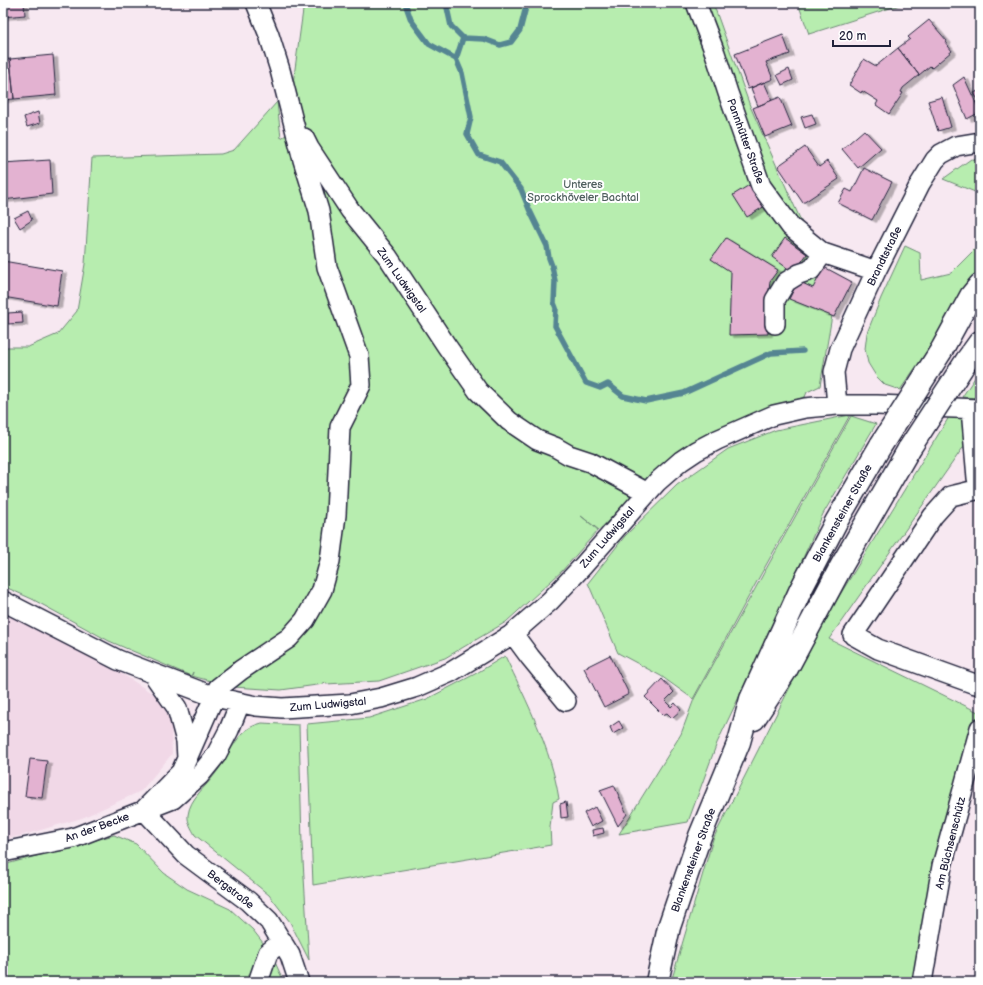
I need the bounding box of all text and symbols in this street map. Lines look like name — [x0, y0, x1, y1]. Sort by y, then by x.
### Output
scale bar — [833, 22, 890, 48]
text: 20 m — [839, 29, 866, 44]
street label: Pannhütter Straße — [724, 97, 767, 186]
park label: Unteres Sprockhöveler Bachtal — [527, 178, 639, 204]
street label: Brandtstraße — [864, 224, 905, 288]
street label: Zum Ludwigstal — [374, 244, 429, 315]
street label: Blankensteiner Straße — [810, 462, 875, 564]
street label: Zum Ludwigstal — [577, 504, 637, 571]
street label: Zum Ludwigstal — [288, 695, 367, 714]
street label: Am Büchsenschütz — [933, 795, 968, 891]
street label: Blankensteiner Straße — [669, 806, 719, 914]
street label: An der Becke — [63, 810, 131, 845]
street label: Bergstraße — [205, 867, 257, 912]

